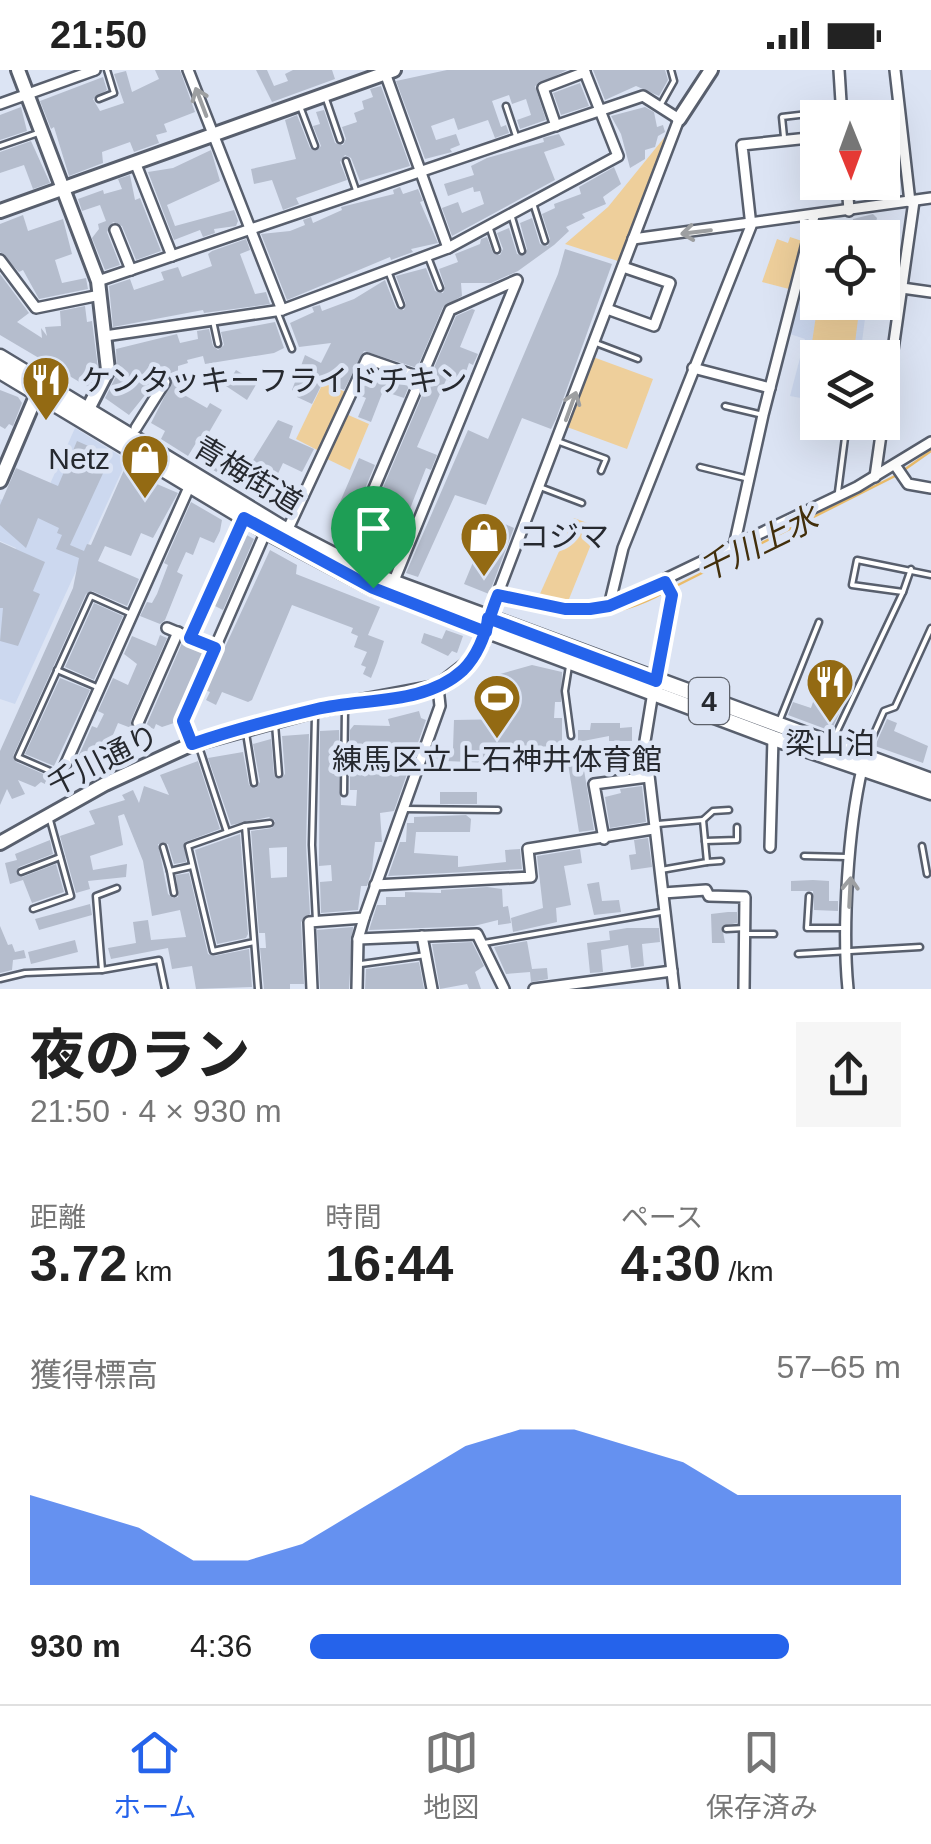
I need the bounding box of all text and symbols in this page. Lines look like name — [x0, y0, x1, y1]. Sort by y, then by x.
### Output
text: 21:50 — [50, 14, 147, 56]
one-way arrow — [191, 87, 209, 118]
north arrow — [800, 100, 900, 200]
map controls — [800, 100, 900, 440]
button: locate — [800, 220, 900, 320]
one-way arrow — [680, 223, 713, 242]
button: layers — [800, 340, 900, 440]
restaurant icon: ケンタッキーフライドチキン — [20, 354, 72, 422]
place label: ケンタッキーフライドチキン — [81, 364, 467, 397]
one-way arrow — [563, 391, 581, 422]
street label: 青梅街道 — [188, 430, 308, 520]
shop icon: Netz — [119, 432, 171, 500]
place label: Netz — [48, 442, 110, 475]
pin — [331, 486, 416, 589]
water label: 千川上水 — [693, 498, 826, 588]
icon: arrive — [346, 501, 401, 556]
shop icon: コジマ — [458, 510, 510, 578]
place label: コジマ — [519, 520, 609, 553]
restaurant icon: 梁山泊 — [804, 656, 856, 724]
sports icon: 練馬区立上石神井体育館 — [471, 672, 523, 740]
road number: 4 — [689, 678, 729, 724]
street label: 千川通り — [42, 718, 164, 802]
place label: 梁山泊 — [785, 727, 875, 760]
place label: 練馬区立上石神井体育館 — [332, 743, 662, 776]
one-way arrow — [841, 876, 860, 908]
button: share — [796, 1022, 901, 1127]
text: 夜のラン — [30, 1024, 250, 1086]
text: 21:50 · 4 × 930 m — [30, 1093, 282, 1129]
text: 距離 — [30, 1202, 86, 1233]
text: 時間 — [325, 1202, 381, 1233]
text: ペース — [621, 1202, 703, 1233]
text: 3.72 — [30, 1236, 127, 1292]
text: 16:44 — [325, 1236, 453, 1292]
text: 4:30 — [621, 1236, 721, 1292]
text: km — [127, 1256, 172, 1287]
text: /km — [721, 1256, 774, 1287]
text: 57–65 m — [776, 1349, 901, 1385]
text: 獲得標高 — [30, 1357, 158, 1393]
text: 930 m — [30, 1628, 121, 1664]
text: 4:36 — [190, 1628, 252, 1664]
tab: ホーム — [113, 1725, 196, 1825]
tab: 地図 — [423, 1725, 479, 1825]
tab: 保存済み — [706, 1725, 818, 1825]

